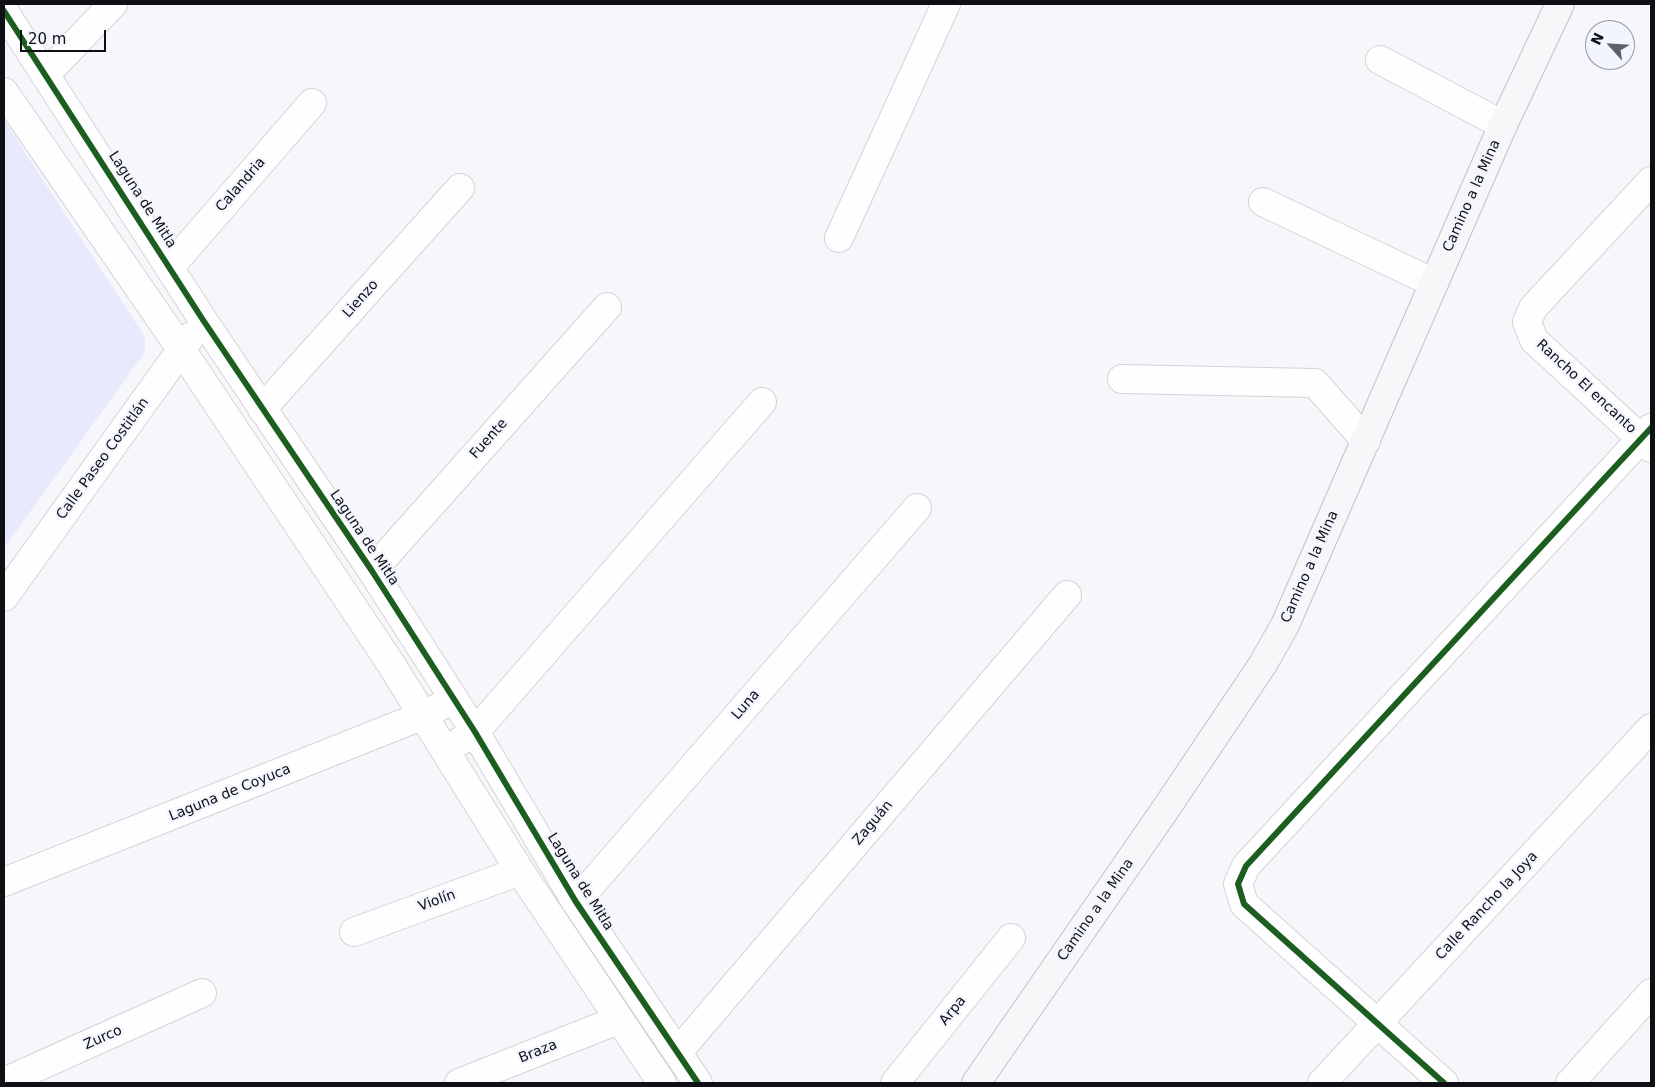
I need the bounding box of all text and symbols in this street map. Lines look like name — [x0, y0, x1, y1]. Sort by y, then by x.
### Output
scale bar — [22, 20, 109, 52]
north arrow — [1585, 20, 1635, 70]
text: 20 m — [28, 30, 66, 48]
text: N — [1588, 30, 1607, 48]
street label: Camino a la Mina — [1440, 137, 1504, 255]
street label: Laguna de Mitla — [104, 148, 180, 252]
street label: Calandria — [213, 154, 269, 216]
street label: Lienzo — [340, 277, 382, 321]
street label: Rancho El encanto — [1533, 336, 1639, 438]
street label: Calle Paseo Costitlán — [53, 395, 153, 523]
street label: Fuente — [467, 416, 511, 462]
street label: Laguna de Mitla — [326, 487, 402, 589]
street label: Camino a la Mina — [1278, 508, 1342, 626]
street label: Luna — [729, 687, 763, 723]
street label: Laguna de Coyuca — [167, 761, 293, 825]
street label: Zaguán — [849, 797, 897, 849]
street label: Laguna de Mitla — [543, 830, 617, 934]
street label: Calle Rancho la Joya — [1432, 848, 1542, 964]
street label: Camino a la Mina — [1054, 856, 1138, 964]
street label: Violín — [416, 887, 458, 915]
street label: Arpa — [936, 993, 970, 1029]
street label: Zurco — [81, 1022, 125, 1054]
street label: Braza — [516, 1037, 560, 1067]

